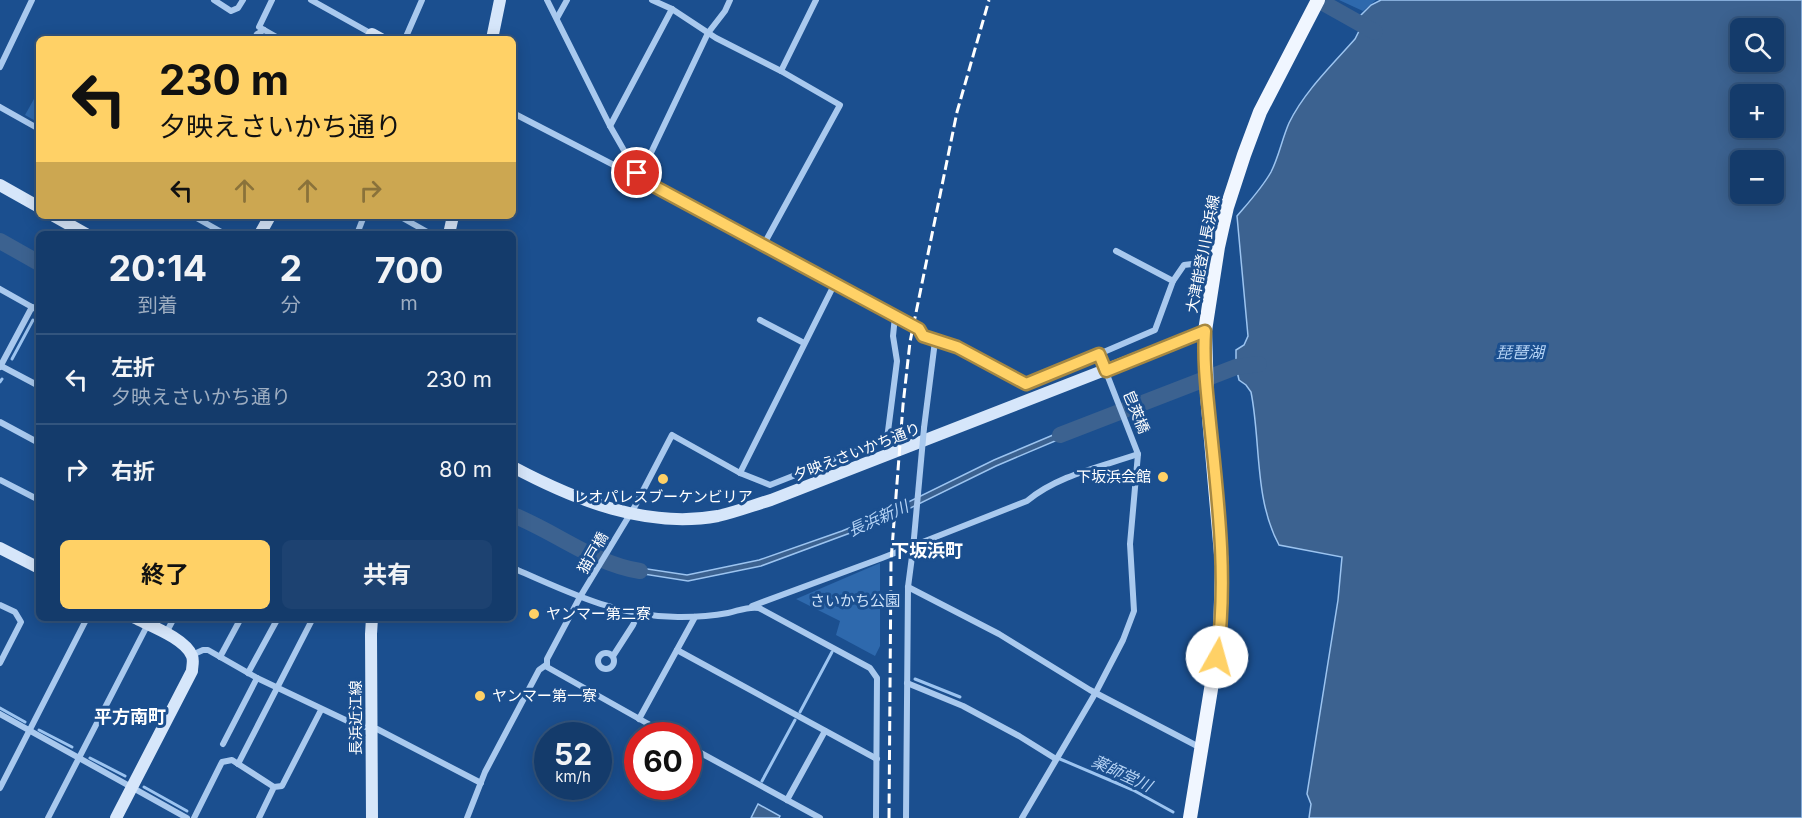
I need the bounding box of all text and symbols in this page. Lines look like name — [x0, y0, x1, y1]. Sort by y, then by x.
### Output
map controls — [1730, 18, 1784, 204]
button: search — [1730, 18, 1784, 72]
text: 230 m — [159, 54, 289, 105]
icon: left — [60, 60, 138, 138]
button: + — [1730, 84, 1784, 138]
text: 夕映えさいかち通り — [159, 110, 402, 143]
pin — [611, 147, 662, 198]
button: − — [1730, 150, 1784, 204]
icon: arrive — [620, 156, 653, 189]
icon: left — [165, 174, 198, 207]
icon: ahead — [228, 174, 261, 207]
icon: ahead — [291, 174, 324, 207]
icon: right — [354, 174, 387, 207]
street label: 大津能登川長浜線 — [1182, 193, 1223, 315]
text: 20:14 — [108, 246, 207, 290]
text: 2 — [280, 246, 302, 290]
text: 700 — [375, 248, 444, 292]
text: m — [400, 291, 418, 315]
text: 到着 — [138, 293, 178, 317]
text: 分 — [281, 293, 301, 317]
water label: 琵琶湖 — [1496, 342, 1547, 362]
text: 左折 — [111, 354, 155, 380]
icon: left — [60, 363, 93, 396]
text: 230 m — [426, 366, 492, 392]
text: 夕映えさいかち通り — [111, 385, 291, 409]
street label: 皀莢橋 — [1119, 387, 1154, 436]
street label: 夕映えさいかち通り — [790, 418, 923, 485]
icon: right — [60, 453, 93, 486]
text: 80 m — [439, 456, 492, 482]
text: 右折 — [111, 458, 155, 484]
place label: 下坂浜会館 — [1076, 467, 1151, 486]
marker: 下坂浜会館 — [1156, 470, 1170, 484]
marker: レオパレスブーケンビリア — [656, 472, 670, 486]
place label: レオパレスブーケンビリア — [573, 487, 753, 506]
water label: 長浜新川 — [845, 495, 913, 540]
street label: 猫戸橋 — [573, 529, 612, 577]
button: 終了 — [60, 540, 270, 609]
button: 共有 — [282, 540, 492, 609]
district label: 下坂浜町 — [891, 540, 963, 561]
park label: さいかち公園 — [810, 591, 900, 610]
place label: ヤンマー第二寮 — [546, 604, 651, 623]
marker: ヤンマー第二寮 — [527, 607, 541, 621]
position arrow — [1185, 625, 1249, 689]
street label: 長浜近江線 — [346, 680, 365, 756]
place label: ヤンマー第一寮 — [492, 686, 597, 705]
marker: ヤンマー第一寮 — [473, 689, 487, 703]
district label: 平方南町 — [94, 706, 166, 727]
speed limit sign: 60 — [624, 722, 702, 800]
text: 52 — [554, 736, 592, 772]
water label: 薬師堂川 — [1089, 750, 1157, 796]
text: km/h — [555, 767, 591, 786]

